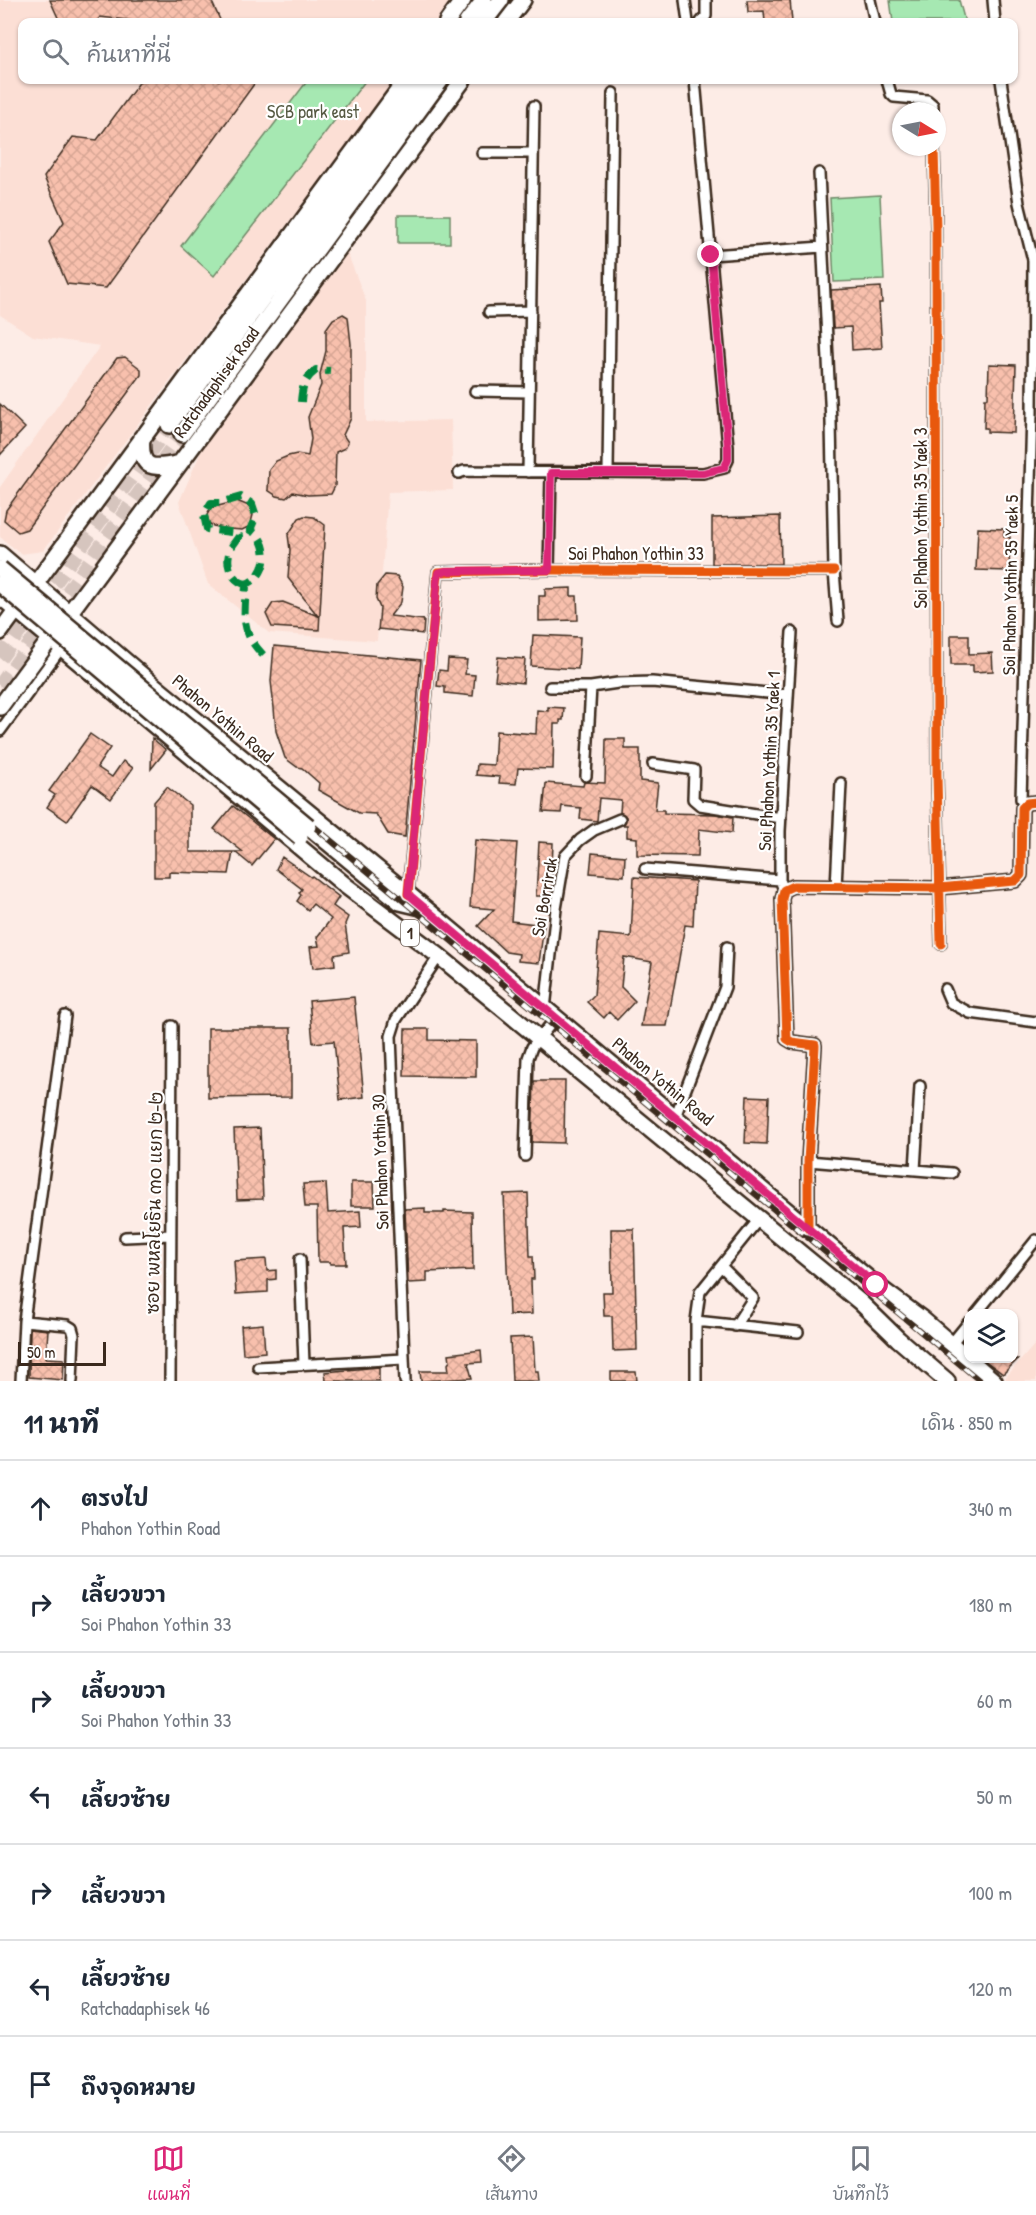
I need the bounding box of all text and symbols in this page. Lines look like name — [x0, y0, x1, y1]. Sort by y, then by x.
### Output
search box — [18, 18, 1018, 84]
icon: search — [39, 35, 72, 68]
text: ค้นหาที่นี่ — [87, 39, 171, 69]
park label: SCB park east — [267, 99, 360, 124]
north arrow — [892, 102, 946, 156]
route end — [697, 241, 723, 267]
street label: Ratchadaphisek Road — [167, 321, 265, 443]
street label: Soi Phahon Yothin 35 Yaek 3 — [908, 428, 933, 609]
street label: Soi Phahon Yothin 35 Yaek 5 — [996, 494, 1024, 675]
street label: Soi Phahon Yothin 33 — [568, 541, 704, 566]
street label: Phahon Yothin Road — [167, 668, 279, 768]
street label: Soi Phahon Yothin 35 Yaek 1 — [752, 671, 786, 851]
street label: Soi Borrirak — [525, 855, 563, 938]
road number: 1 — [401, 920, 419, 946]
street label: Phahon Yothin Road — [607, 1031, 719, 1131]
street label: ซอย พหลโยธิน ๓๐ แยก ๒-๒ — [140, 1092, 168, 1314]
street label: Soi Phahon Yothin 30 — [365, 1094, 395, 1230]
route start — [862, 1271, 888, 1297]
map controls — [964, 1309, 1018, 1363]
button: layers — [964, 1309, 1018, 1363]
scale bar — [18, 1339, 106, 1366]
text: 50 m — [27, 1341, 56, 1363]
text: 11 นาที — [24, 1406, 99, 1441]
text: เดิน · 850 m — [921, 1409, 1012, 1436]
text: ตรงไป — [81, 1483, 149, 1513]
icon: ahead — [24, 1492, 57, 1525]
text: 340 m — [968, 1495, 1012, 1522]
text: Phahon Yothin Road — [81, 1514, 220, 1541]
text: เลี้ยวขวา — [81, 1579, 165, 1609]
icon: right — [24, 1588, 57, 1621]
text: 180 m — [969, 1591, 1012, 1618]
text: Soi Phahon Yothin 33 — [81, 1610, 232, 1637]
text: เลี้ยวขวา — [81, 1675, 165, 1705]
icon: right — [24, 1684, 57, 1717]
text: 60 m — [977, 1687, 1012, 1714]
text: Soi Phahon Yothin 33 — [81, 1706, 232, 1733]
icon: left — [24, 1780, 57, 1813]
text: 50 m — [976, 1783, 1012, 1810]
text: เลี้ยวซ้าย — [81, 1784, 171, 1814]
icon: right — [24, 1876, 57, 1909]
text: 100 m — [969, 1879, 1012, 1906]
text: เลี้ยวขวา — [81, 1880, 165, 1910]
text: เลี้ยวซ้าย — [81, 1963, 171, 1993]
icon: left — [24, 1972, 57, 2005]
text: 120 m — [968, 1975, 1012, 2002]
text: Ratchadaphisek 46 — [81, 1994, 210, 2021]
icon: arrive — [24, 2068, 57, 2101]
text: ถึงจุดหมาย — [81, 2072, 196, 2102]
tab: แผนที่ — [147, 2142, 190, 2206]
tab: เส้นทาง — [485, 2142, 538, 2206]
tab: บันทึกไว้ — [832, 2142, 889, 2206]

